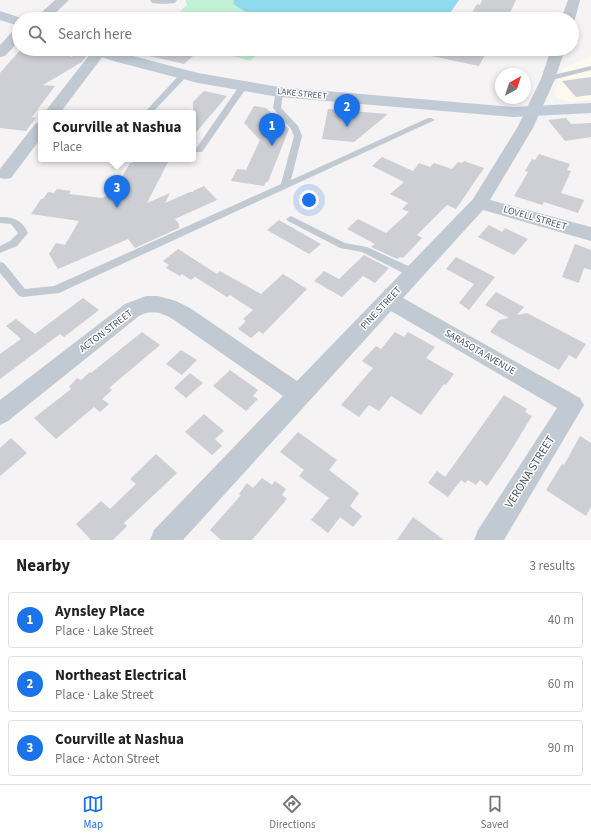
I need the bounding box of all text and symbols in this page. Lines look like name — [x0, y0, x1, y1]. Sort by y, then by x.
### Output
search box — [12, 12, 579, 56]
icon: search — [26, 23, 48, 45]
text: Search here — [58, 24, 132, 45]
north arrow — [495, 68, 531, 104]
street label: LAKE STREET — [276, 85, 328, 103]
pin: 2 — [334, 94, 360, 127]
popup — [38, 110, 196, 162]
pin: 1 — [259, 113, 285, 146]
text: Courville at Nashua — [53, 117, 181, 138]
text: Place — [53, 138, 82, 156]
pin: 3 — [104, 175, 130, 208]
your location — [299, 190, 319, 210]
street label: LOVELL STREET — [502, 202, 569, 234]
street label: PINE STREET — [357, 283, 405, 333]
street label: ACTON STREET — [77, 306, 136, 356]
street label: SARASOTA AVENUE — [442, 326, 518, 378]
street label: VERONA STREET — [501, 432, 559, 511]
text: Nearby — [16, 554, 70, 578]
text: 3 results — [530, 557, 575, 575]
text: Aynsley Place — [55, 601, 145, 622]
text: 1 — [27, 611, 33, 629]
text: 40 m — [548, 611, 574, 629]
text: Place · Lake Street — [55, 622, 153, 640]
text: Northeast Electrical — [55, 665, 186, 686]
text: 2 — [27, 675, 33, 693]
text: 60 m — [548, 675, 574, 693]
text: Place · Lake Street — [55, 686, 153, 704]
text: Courville at Nashua — [55, 729, 184, 750]
text: 3 — [27, 739, 33, 757]
text: 90 m — [548, 739, 574, 757]
text: Place · Acton Street — [55, 750, 159, 768]
tab: Map — [82, 793, 104, 832]
tab: Directions — [269, 793, 316, 832]
tab: Saved — [481, 793, 509, 832]

